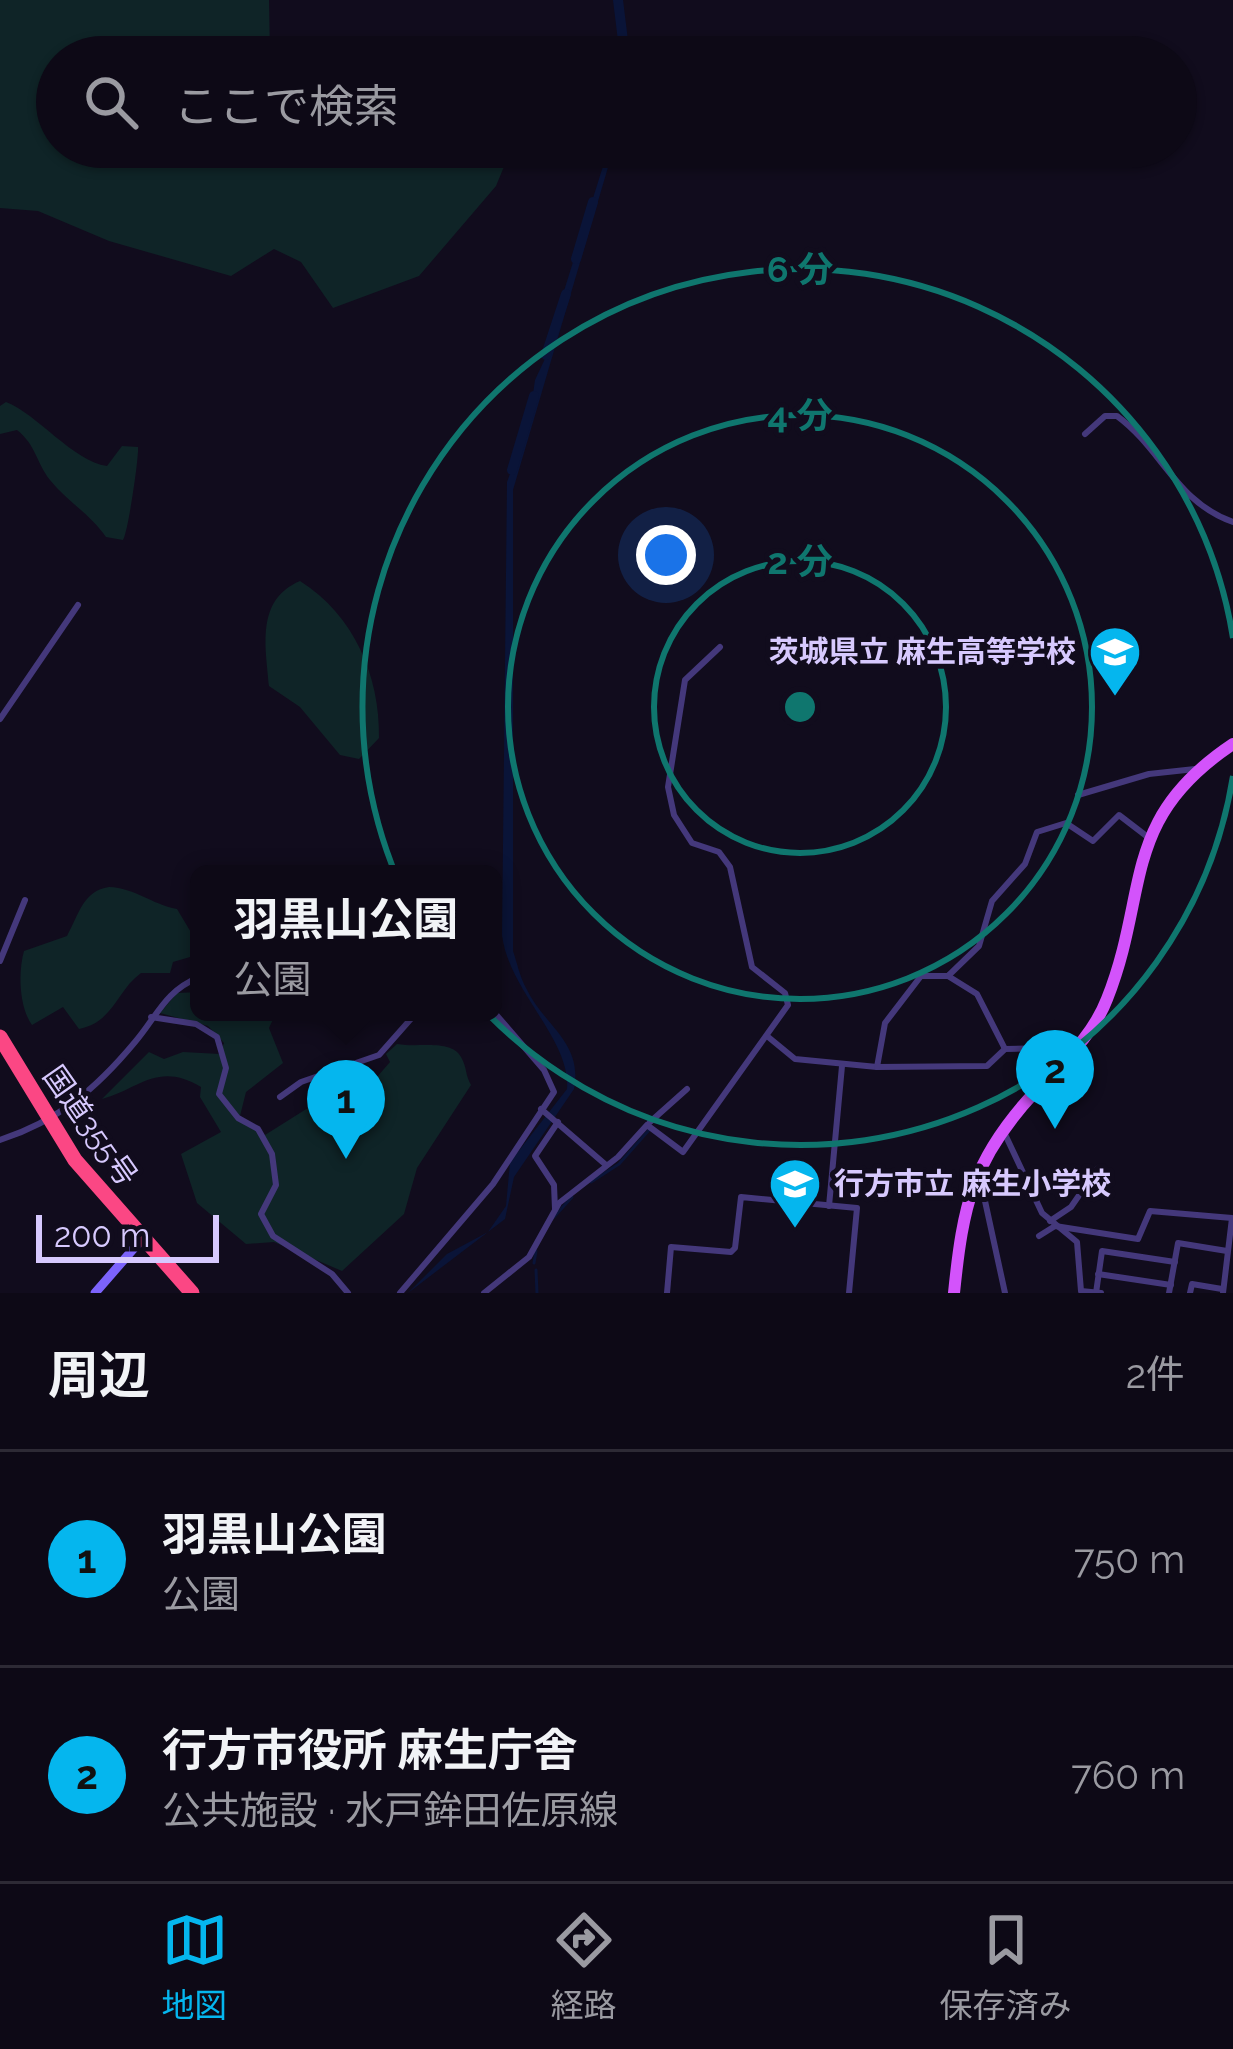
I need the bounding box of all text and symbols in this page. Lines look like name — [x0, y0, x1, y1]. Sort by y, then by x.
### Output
search box — [36, 36, 1197, 168]
icon: search — [78, 69, 144, 135]
text: ここで検索 — [174, 80, 399, 133]
text: 6 分 — [767, 248, 833, 290]
text: 4 分 — [767, 394, 833, 436]
your location — [636, 525, 696, 585]
text: 2 分 — [768, 540, 832, 582]
school or university icon: 茨城県立 麻生高等学校 — [1087, 624, 1143, 698]
place label: 茨城県立 麻生高等学校 — [769, 634, 1076, 669]
centre of rings — [779, 686, 821, 728]
popup — [190, 865, 502, 1021]
text: 羽黒山公園 — [233, 893, 459, 946]
text: 公園 — [233, 956, 312, 1002]
pin: 2 — [1016, 1030, 1094, 1129]
street label: 国道355号 — [36, 1059, 145, 1193]
pin: 1 — [307, 1060, 385, 1159]
school or university icon: 行方市立 麻生小学校 — [767, 1156, 823, 1230]
place label: 行方市立 麻生小学校 — [834, 1166, 1111, 1201]
scale bar — [36, 1209, 219, 1262]
text: 200 m — [54, 1216, 150, 1255]
text: 周辺 — [48, 1345, 150, 1405]
text: 2件 — [1126, 1351, 1185, 1397]
text: 羽黒山公園 — [162, 1508, 387, 1561]
text: 1 — [77, 1536, 97, 1582]
text: 750 m — [1074, 1536, 1185, 1582]
text: 公園 — [162, 1571, 240, 1617]
text: 行方市役所 麻生庁舎 — [162, 1724, 578, 1777]
text: 2 — [76, 1752, 98, 1798]
text: 760 m — [1071, 1752, 1185, 1798]
text: 公共施設 · 水戸鉾田佐原線 — [162, 1787, 618, 1833]
tab: 地図 — [162, 1907, 228, 2027]
tab: 経路 — [551, 1907, 617, 2027]
tab: 保存済み — [940, 1907, 1072, 2027]

